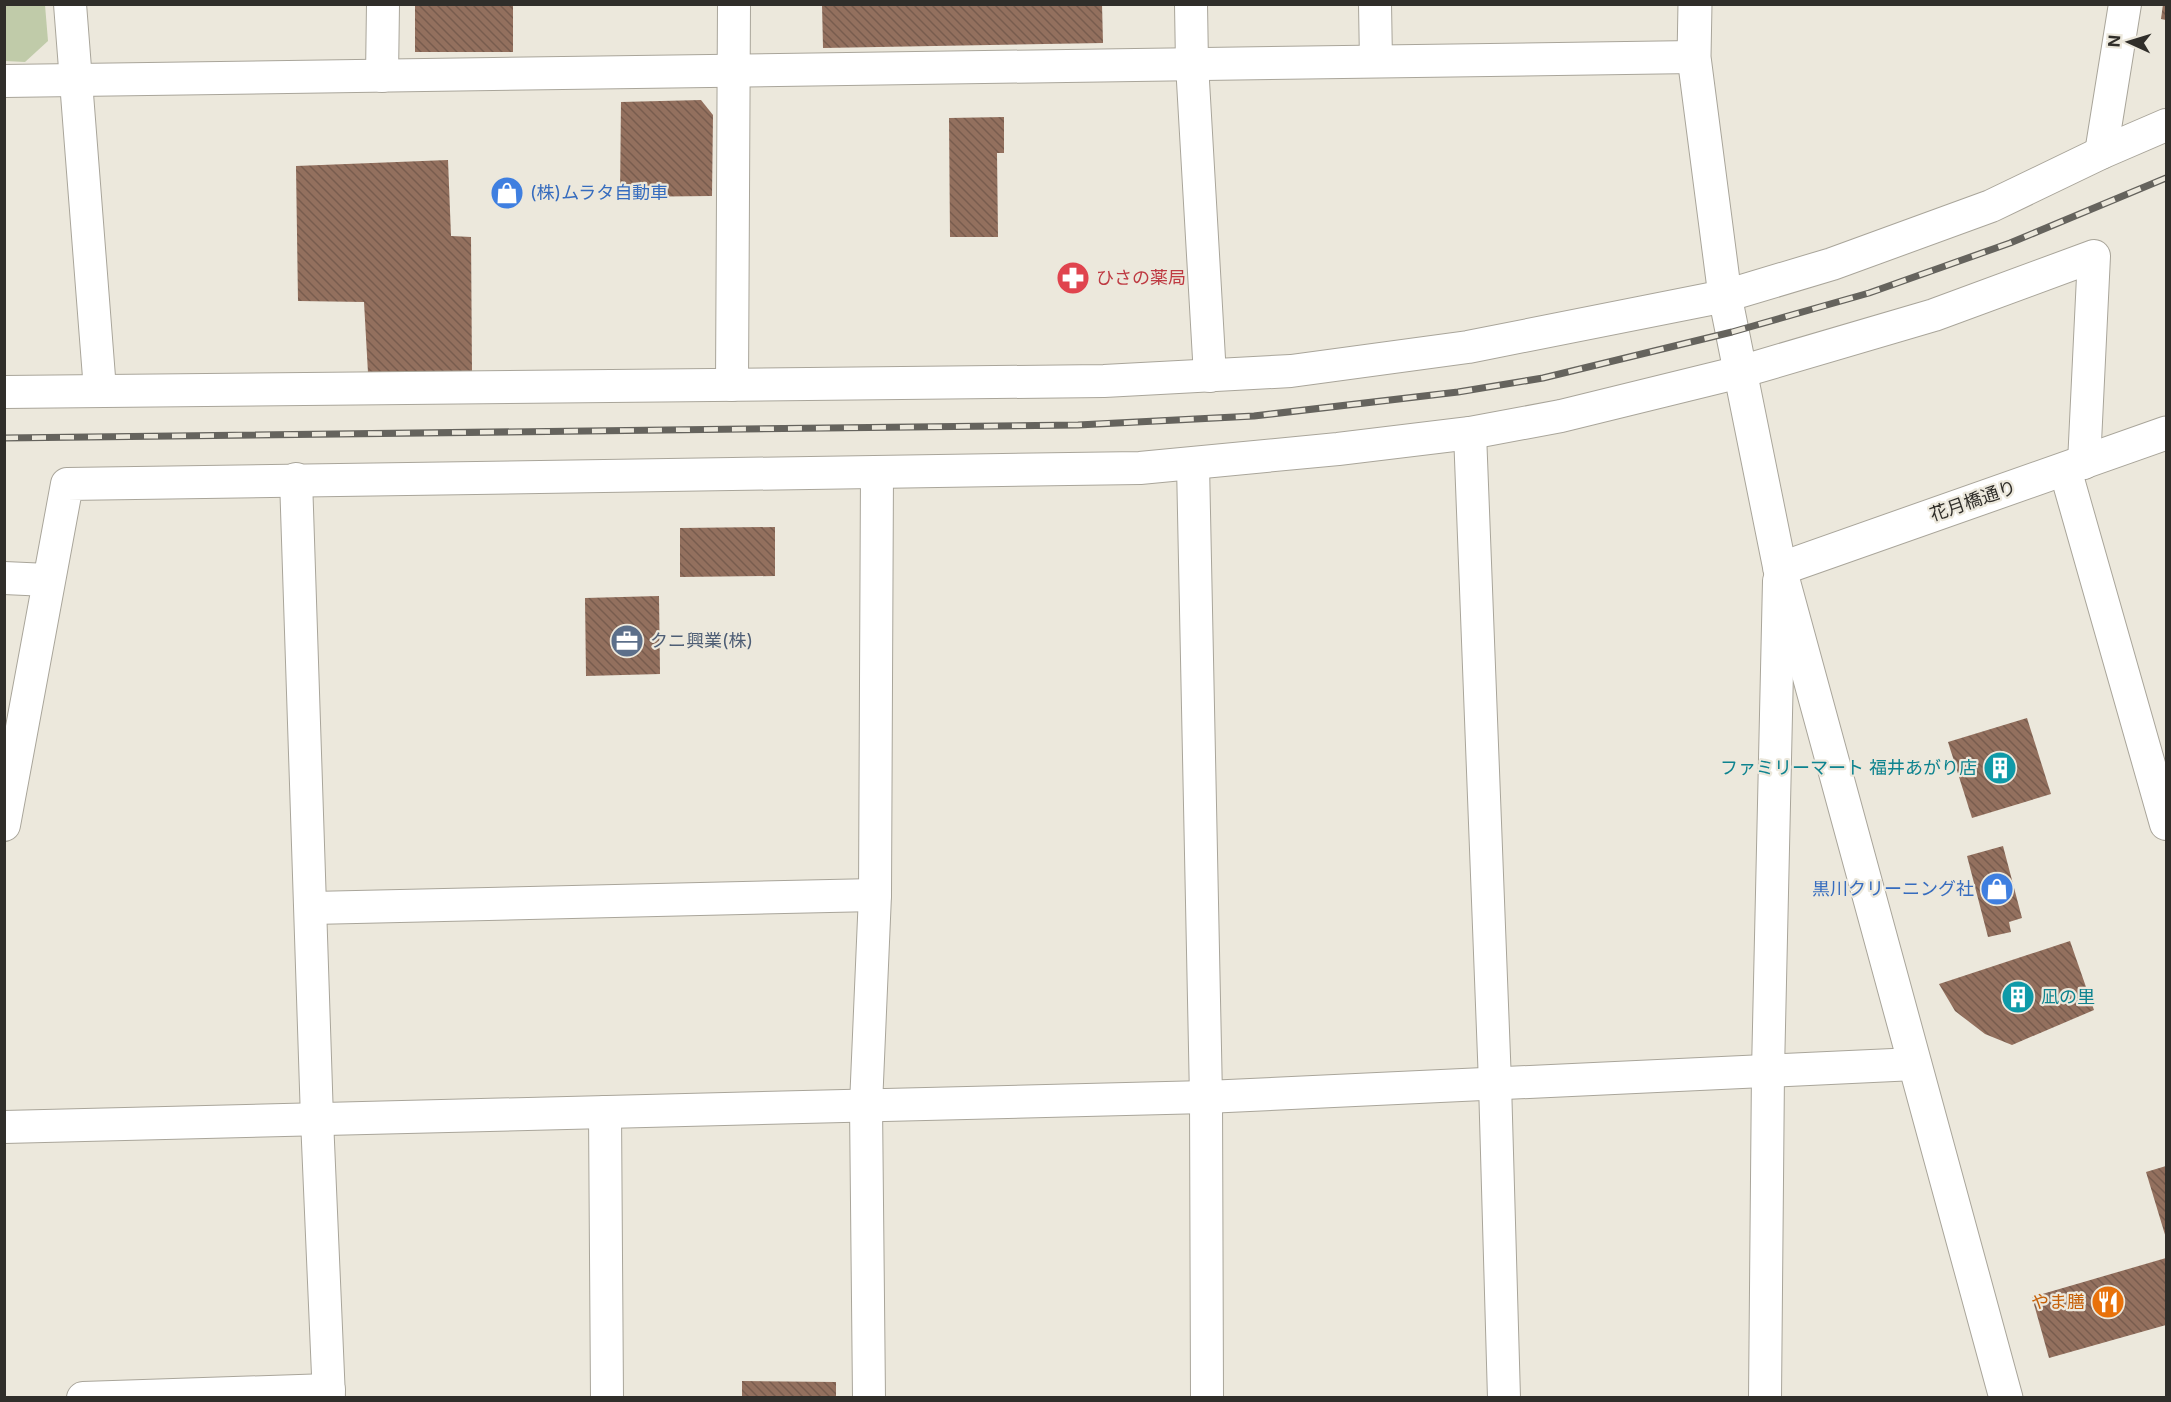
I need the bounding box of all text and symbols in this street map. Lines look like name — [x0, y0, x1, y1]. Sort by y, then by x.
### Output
north arrow — [2099, 12, 2159, 72]
text: N — [2104, 34, 2124, 48]
shop icon: (株)ムラタ自動車 — [489, 175, 525, 211]
place label: (株)ムラタ自動車 — [530, 182, 668, 203]
pharmacy icon: ひさの薬局 — [1055, 260, 1091, 296]
place label: ひさの薬局 — [1096, 267, 1186, 288]
street label: 花月橋通り — [1927, 476, 2019, 525]
office icon: クニ興業(株) — [609, 623, 645, 659]
place label: クニ興業(株) — [650, 630, 753, 651]
building icon: ファミリーマート 福井あがり店 — [1982, 750, 2018, 786]
place label: ファミリーマート 福井あがり店 — [1720, 757, 1977, 778]
shop icon: 黒川クリーニング社 — [1979, 871, 2015, 907]
place label: 黒川クリーニング社 — [1812, 878, 1974, 899]
building icon: 凪の里 — [2000, 979, 2036, 1015]
place label: 凪の里 — [2041, 986, 2095, 1007]
restaurant icon: やま膳 — [2090, 1284, 2126, 1320]
place label: やま膳 — [2031, 1291, 2085, 1312]

